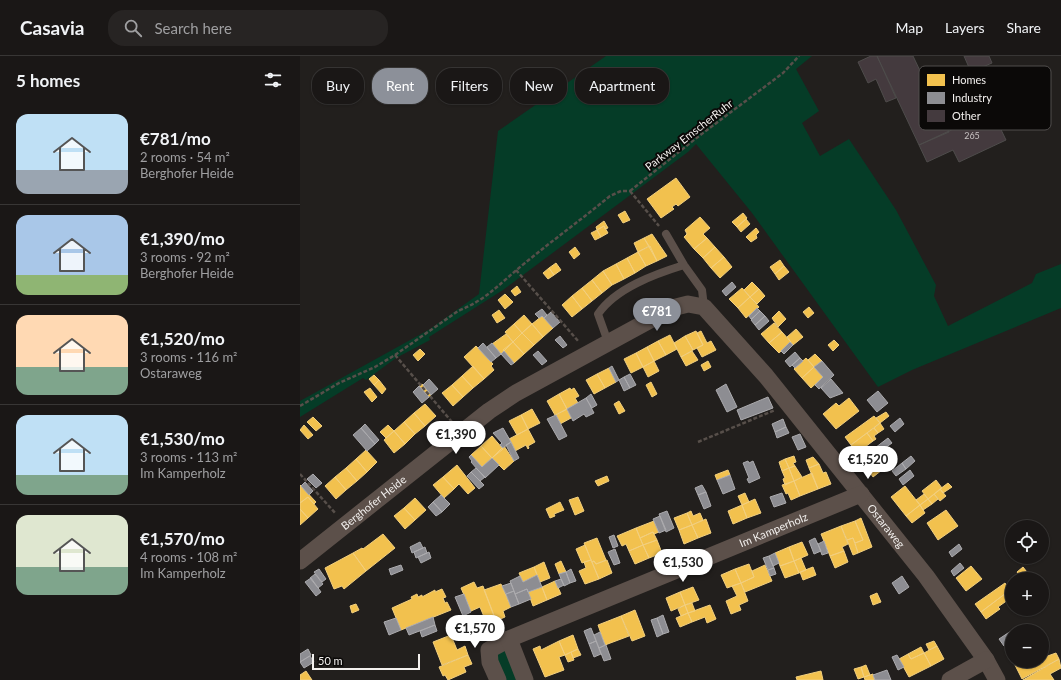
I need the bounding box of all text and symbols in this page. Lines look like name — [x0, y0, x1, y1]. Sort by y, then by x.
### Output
search box — [108, 10, 388, 46]
text: Casavia — [20, 16, 84, 39]
icon: search — [122, 17, 144, 39]
text: Search here — [154, 19, 232, 37]
text: Map — [895, 19, 923, 36]
text: Layers — [945, 19, 985, 36]
text: Share — [1007, 19, 1041, 36]
legend — [919, 66, 1051, 130]
chip: Buy — [312, 68, 364, 104]
chip: Rent — [372, 68, 428, 104]
chip: Filters — [436, 68, 502, 104]
chip: New — [510, 68, 567, 104]
chip: Apartment — [575, 68, 669, 104]
icon: filters — [262, 69, 284, 91]
text: 5 homes — [16, 70, 80, 91]
text: Homes — [952, 73, 986, 86]
text: Industry — [952, 91, 992, 104]
street label: Parkway EmscherRuhr — [642, 96, 735, 173]
text: Other — [952, 109, 981, 122]
text: €781/mo — [140, 128, 211, 149]
icon: home — [48, 130, 96, 178]
house number: 265 — [964, 130, 980, 141]
text: 2 rooms · 54 m² — [140, 149, 230, 165]
text: Berghofer Heide — [140, 165, 234, 181]
text: €1,390/mo — [140, 228, 225, 249]
icon: home — [48, 231, 96, 279]
text: 3 rooms · 92 m² — [140, 249, 230, 265]
text: Berghofer Heide — [140, 265, 234, 281]
pin: €781 — [633, 298, 681, 332]
text: €781 — [642, 303, 672, 319]
text: €1,520/mo — [140, 328, 225, 349]
icon: home — [48, 331, 96, 379]
text: 3 rooms · 116 m² — [140, 349, 237, 365]
text: Ostaraweg — [140, 365, 202, 381]
pin: €1,390 — [423, 421, 489, 455]
text: €1,390 — [436, 426, 476, 442]
text: €1,530/mo — [140, 428, 225, 449]
icon: home — [48, 431, 96, 479]
pin: €1,520 — [835, 446, 901, 480]
text: 3 rooms · 113 m² — [140, 449, 237, 465]
text: €1,520 — [848, 451, 888, 467]
text: Im Kamperholz — [140, 465, 226, 481]
street label: Berghofer Heide — [338, 472, 409, 532]
street label: Ostaraweg — [865, 501, 908, 550]
street label: Im Kamperholz — [737, 510, 809, 549]
map controls — [1005, 520, 1049, 668]
button: locate — [1005, 520, 1049, 564]
text: €1,570/mo — [140, 528, 225, 549]
icon: home — [48, 531, 96, 579]
text: 4 rooms · 108 m² — [140, 549, 237, 565]
pin: €1,530 — [650, 549, 716, 583]
text: €1,530 — [663, 554, 703, 570]
text: Im Kamperholz — [140, 565, 226, 581]
button: + — [1005, 572, 1049, 616]
pin: €1,570 — [442, 615, 508, 649]
text: €1,570 — [455, 620, 495, 636]
button: − — [1005, 624, 1049, 668]
scale bar — [312, 652, 420, 671]
text: 50 m — [318, 654, 343, 667]

